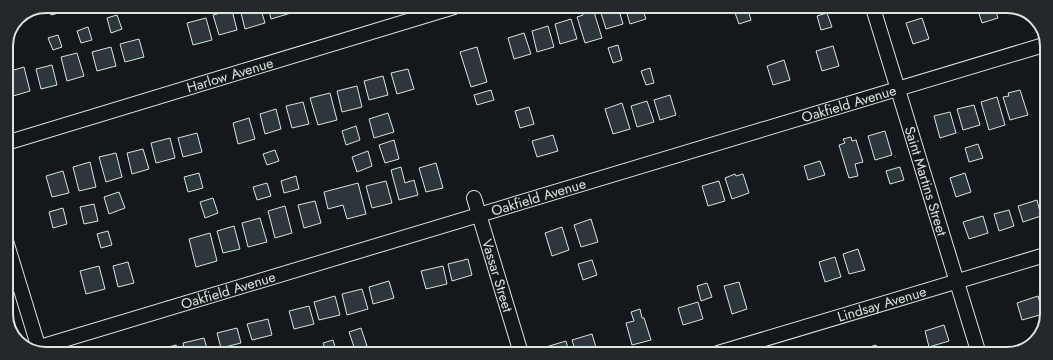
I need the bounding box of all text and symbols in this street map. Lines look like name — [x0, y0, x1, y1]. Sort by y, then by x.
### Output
street label: Harlow Avenue — [184, 52, 276, 98]
street label: Oakfield Avenue — [799, 80, 899, 127]
street label: Saint Martins Street — [900, 124, 952, 239]
street label: Oakfield Avenue — [489, 173, 588, 221]
street label: Vassar Street — [477, 237, 518, 315]
street label: Oakfield Avenue — [178, 267, 278, 314]
street label: Lindsay Avenue — [835, 281, 929, 327]

